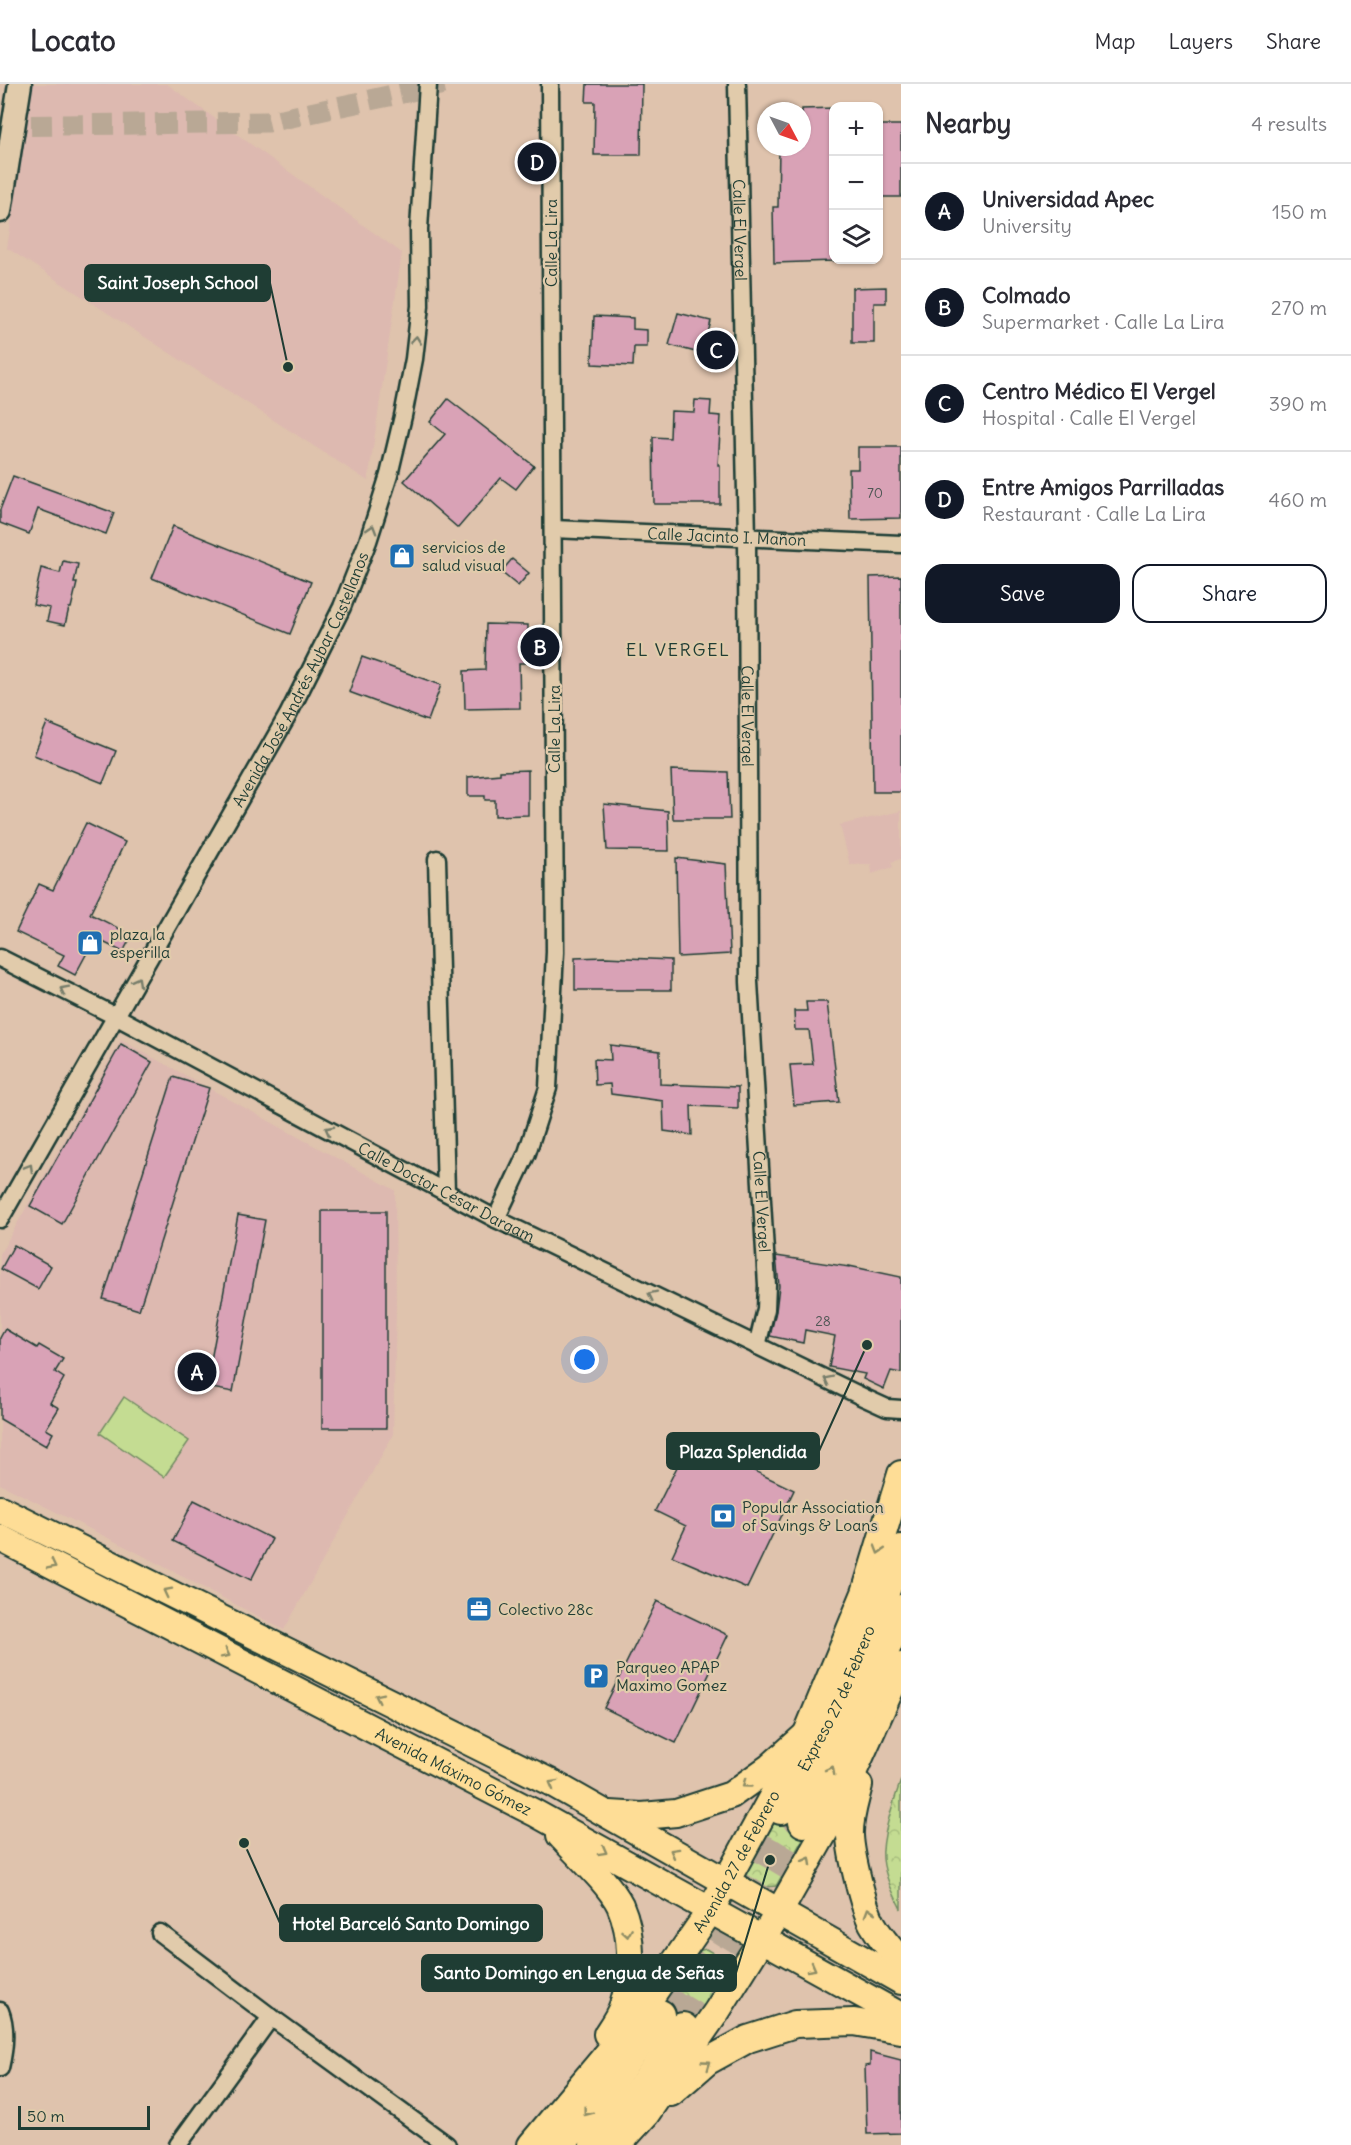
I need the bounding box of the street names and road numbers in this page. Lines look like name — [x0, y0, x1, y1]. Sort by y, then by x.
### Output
street label: Calle El Vergel — [729, 179, 751, 281]
street label: Calle La Lira — [541, 199, 561, 287]
street label: Calle Jacinto I. Mañon — [647, 523, 807, 550]
street label: Avenida José Andrés Aybar Castellanos — [228, 549, 373, 811]
street label: Calle El Vergel — [738, 665, 758, 767]
street label: Calle La Lira — [544, 685, 564, 773]
street label: Calle Doctor César Dargam — [355, 1137, 538, 1246]
street label: Calle El Vergel — [749, 1150, 775, 1253]
street label: Expreso 27 de Febrero — [793, 1622, 879, 1775]
street label: Avenida Máximo Gómez — [372, 1723, 535, 1820]
street label: Avenida 27 de Febrero — [688, 1787, 784, 1936]

